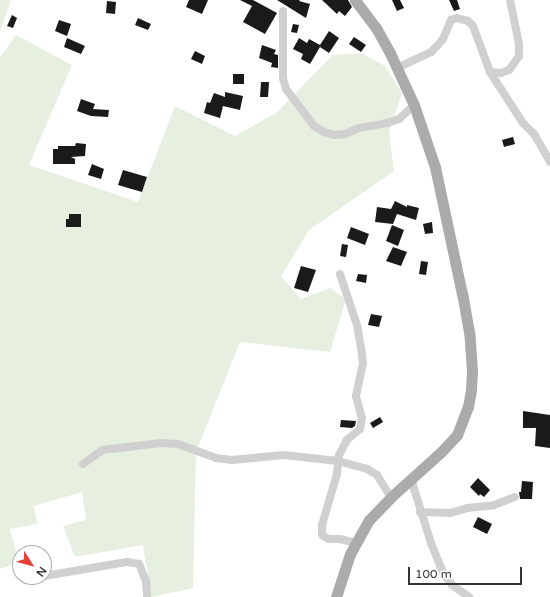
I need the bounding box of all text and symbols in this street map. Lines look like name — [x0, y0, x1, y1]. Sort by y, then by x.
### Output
north arrow — [12, 545, 52, 585]
scale bar — [410, 559, 524, 585]
text: N — [33, 564, 49, 579]
text: 100 m — [415, 567, 452, 581]

